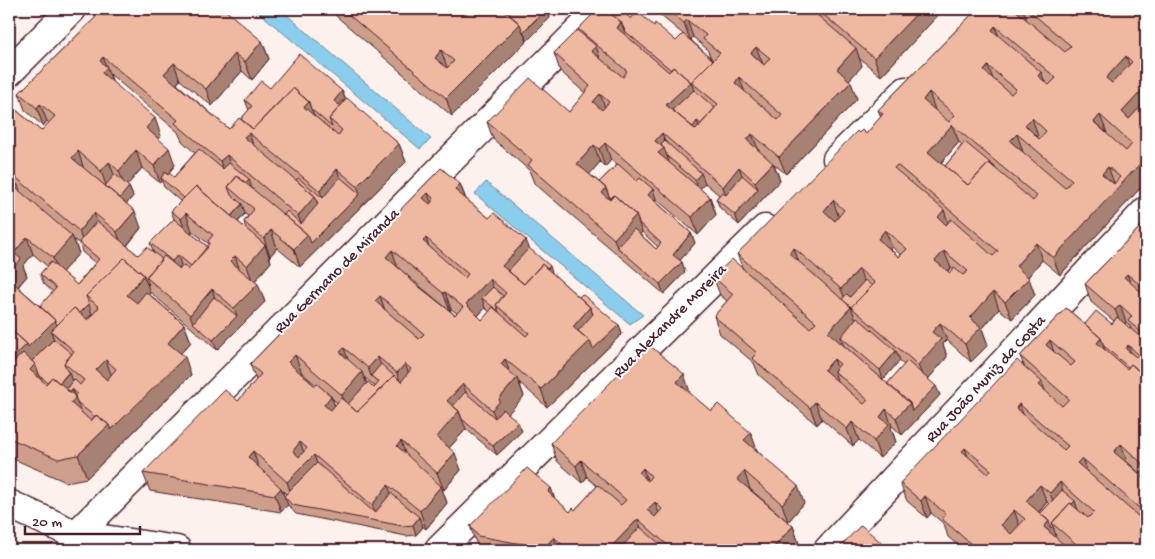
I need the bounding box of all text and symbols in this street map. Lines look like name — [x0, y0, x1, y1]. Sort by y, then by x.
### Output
street label: Rua Germano de Miranda — [272, 205, 405, 338]
street label: Rua Alexandre Moreira — [610, 260, 733, 383]
street label: Rua João Muniz da Costa — [923, 312, 1052, 448]
scale bar — [25, 504, 140, 536]
text: 20 m — [32, 514, 62, 532]

